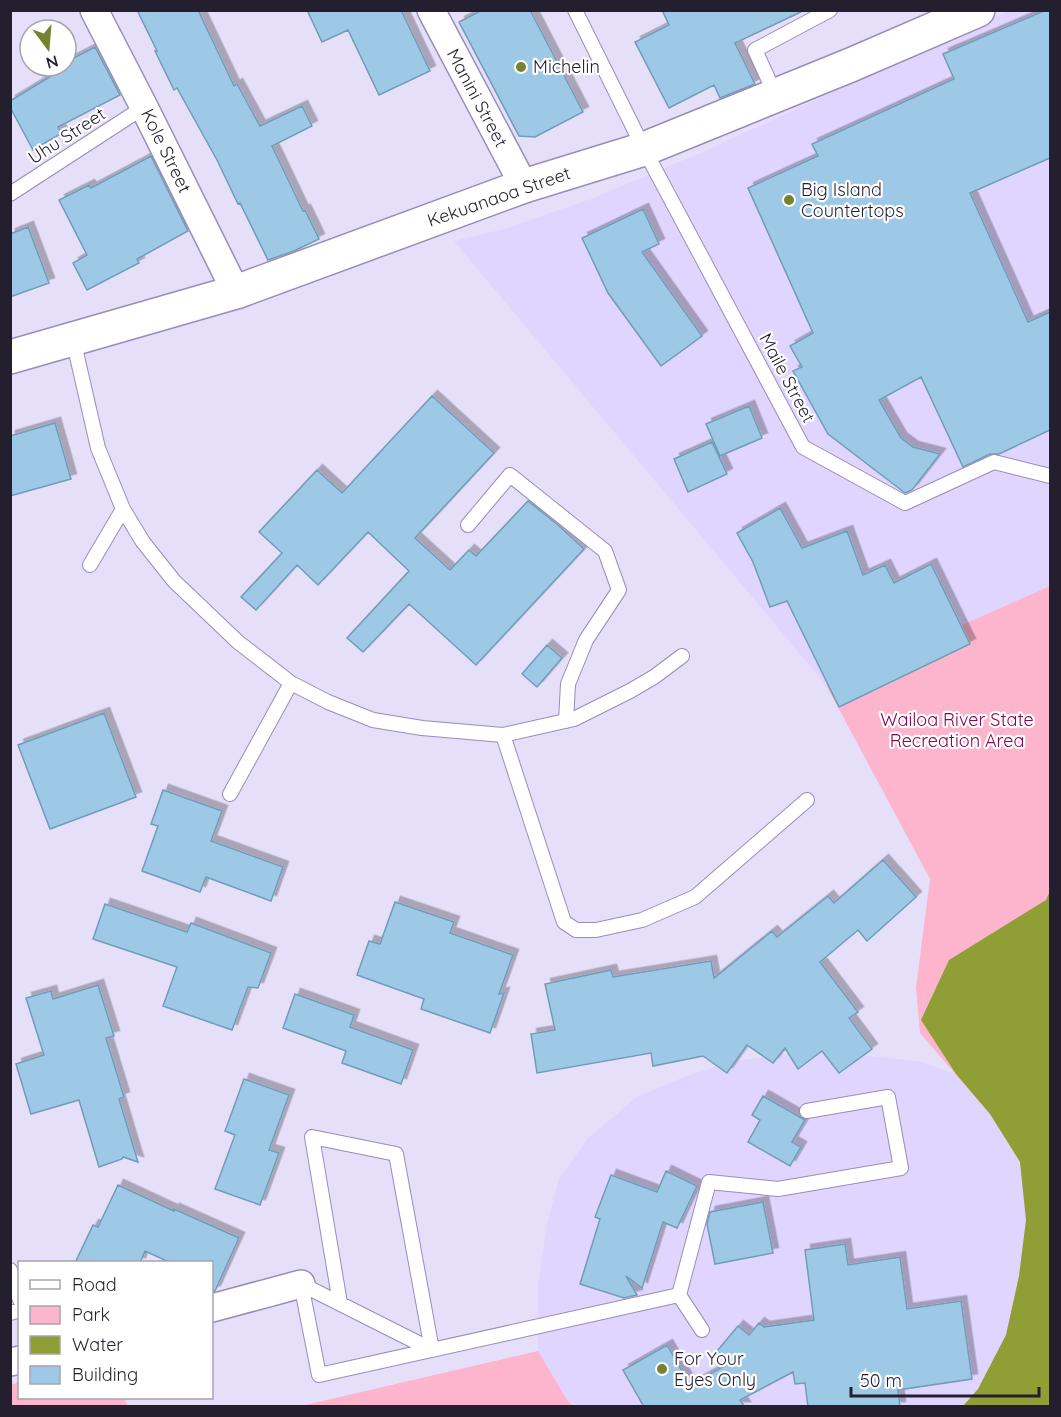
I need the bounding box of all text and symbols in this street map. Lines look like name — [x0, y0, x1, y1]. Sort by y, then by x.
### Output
north arrow — [18, 18, 78, 78]
street label: Manini Street — [442, 45, 513, 151]
text: N — [44, 51, 61, 74]
place label: Michelin — [533, 55, 600, 78]
marker: Michelin — [514, 60, 528, 74]
street label: Uhu Street — [24, 102, 110, 169]
street label: Kole Street — [136, 105, 197, 197]
street label: Kekuanaoa Street — [424, 161, 573, 232]
place label: Big Island Countertops — [801, 178, 904, 222]
marker: Big Island Countertops — [782, 193, 796, 207]
street label: Maile Street — [754, 329, 821, 426]
park label: Wailoa River State Recreation Area — [880, 708, 1034, 752]
legend — [18, 1261, 213, 1399]
text: Road — [72, 1273, 117, 1296]
text: Park — [72, 1303, 110, 1326]
text: Water — [72, 1333, 123, 1356]
place label: For Your Eyes Only — [674, 1347, 756, 1391]
scale bar — [851, 1360, 1038, 1398]
marker: For Your Eyes Only — [655, 1362, 669, 1376]
text: Building — [72, 1363, 138, 1386]
text: 50 m — [860, 1369, 902, 1392]

